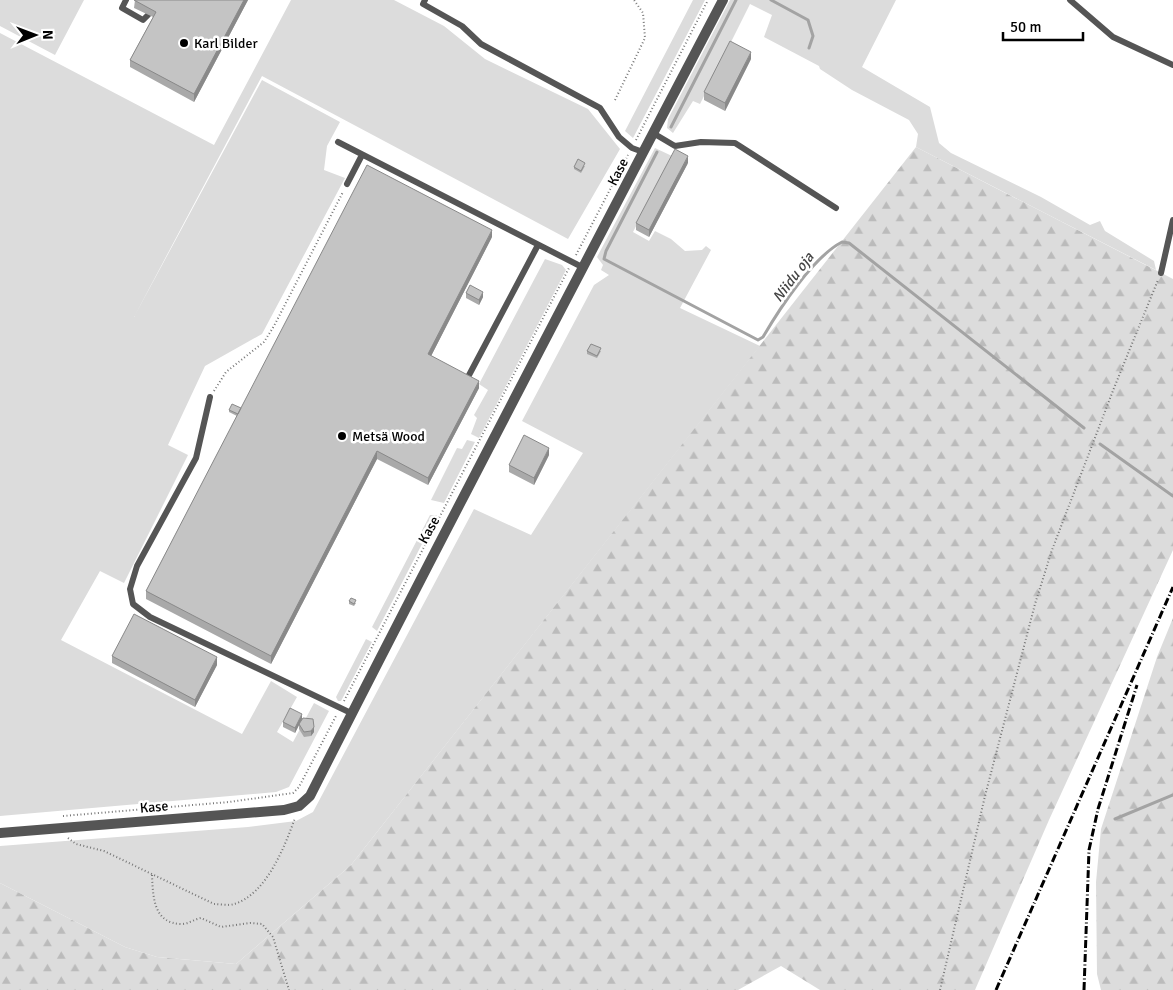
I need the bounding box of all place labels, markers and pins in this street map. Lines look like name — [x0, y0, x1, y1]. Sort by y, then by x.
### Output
place label: Karl Bilder — [194, 35, 258, 52]
marker: Karl Bilder — [178, 37, 190, 49]
place label: Metsä Wood — [352, 428, 425, 445]
marker: Metsä Wood — [336, 430, 348, 442]

